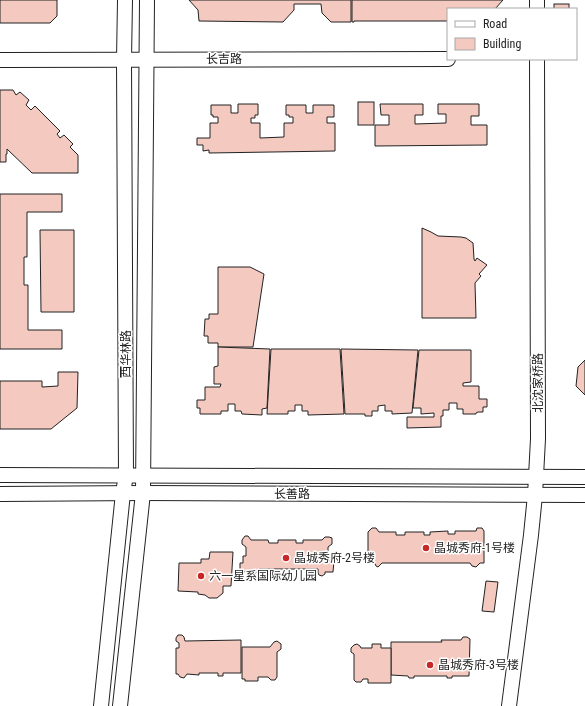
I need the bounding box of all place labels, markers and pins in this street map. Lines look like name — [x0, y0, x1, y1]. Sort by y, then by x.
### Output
place label: 晶城秀府-1号楼 — [434, 541, 515, 555]
marker: 晶城秀府-1号楼 — [421, 543, 431, 553]
place label: 晶城秀府-2号楼 — [294, 551, 375, 565]
marker: 晶城秀府-2号楼 — [281, 553, 291, 563]
place label: 六一星系国际幼儿园 — [209, 569, 317, 583]
marker: 六一星系国际幼儿园 — [196, 571, 206, 581]
place label: 晶城秀府-3号楼 — [438, 658, 519, 672]
marker: 晶城秀府-3号楼 — [425, 660, 435, 670]

